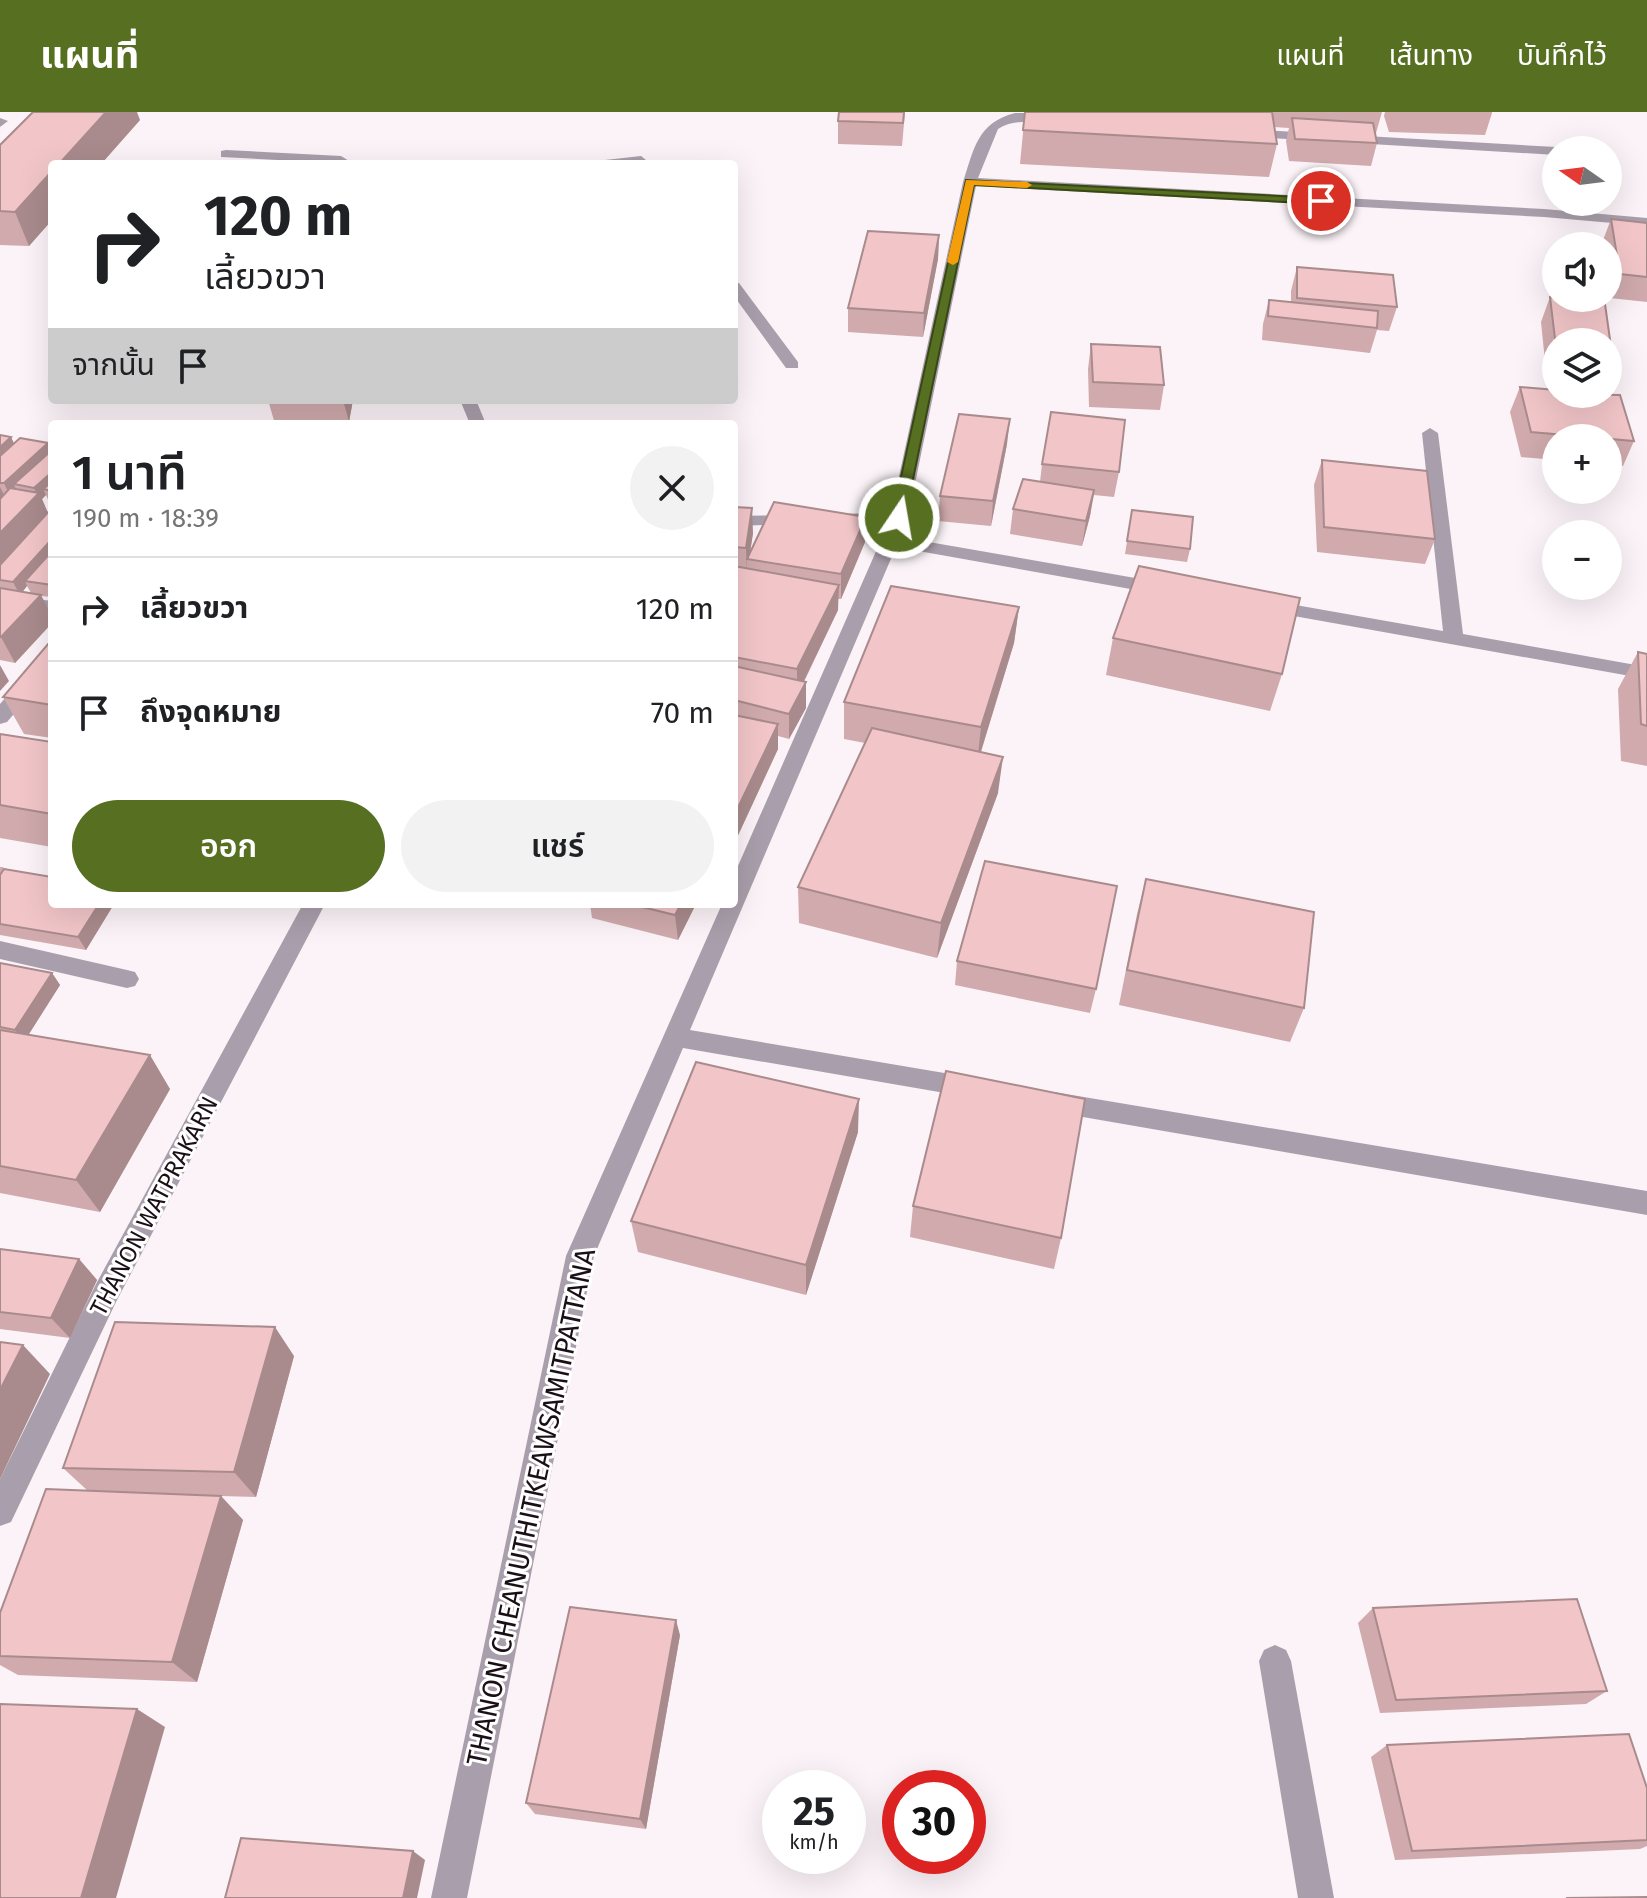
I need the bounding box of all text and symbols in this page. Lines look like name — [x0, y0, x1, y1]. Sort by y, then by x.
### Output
text: แผนที่ — [40, 32, 139, 78]
text: แผนที่ — [1276, 39, 1344, 72]
text: เส้นทาง — [1388, 39, 1473, 72]
text: บันทึกไว้ — [1517, 39, 1607, 72]
north arrow — [1542, 136, 1622, 216]
map controls — [1542, 136, 1622, 600]
pin — [1287, 167, 1355, 235]
icon: arrive — [1299, 179, 1343, 223]
text: 120 m — [204, 183, 352, 250]
icon: right — [72, 192, 176, 296]
button: sound — [1542, 232, 1622, 312]
text: เลี้ยวขวา — [204, 255, 326, 299]
button: layers — [1542, 328, 1622, 408]
icon: arrive — [171, 344, 215, 388]
text: จากนั้น — [72, 347, 155, 383]
button: + — [1542, 424, 1622, 504]
text: 1 นาที — [72, 444, 187, 502]
button: close — [630, 446, 714, 530]
position arrow — [857, 476, 941, 560]
text: 190 m · 18:39 — [72, 503, 219, 534]
button: − — [1542, 520, 1622, 600]
icon: right — [72, 587, 116, 631]
text: เลี้ยวขวา — [140, 590, 248, 626]
text: 120 m — [636, 591, 714, 627]
icon: arrive — [72, 691, 116, 735]
text: ถึงจุดหมาย — [140, 694, 281, 730]
text: 70 m — [651, 695, 714, 731]
button: ออก — [72, 800, 385, 892]
button: แชร์ — [401, 800, 714, 892]
street label: THANON WATPRAKARN — [84, 1092, 224, 1320]
street label: THANON CHEANUTHITKEAWSAMITPATTANA — [460, 1245, 602, 1769]
speed limit sign: 30 — [882, 1770, 986, 1874]
text: 25 — [793, 1788, 835, 1836]
text: km/h — [789, 1830, 839, 1854]

